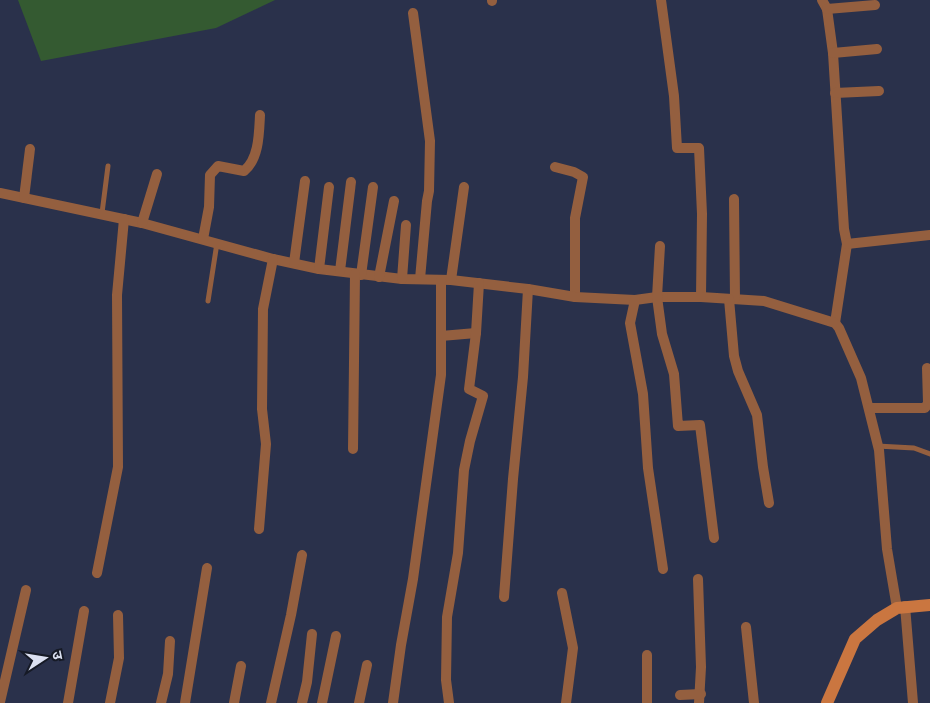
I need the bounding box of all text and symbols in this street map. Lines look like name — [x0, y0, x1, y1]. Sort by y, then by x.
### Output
north arrow — [20, 633, 70, 683]
text: उ — [49, 650, 67, 662]

